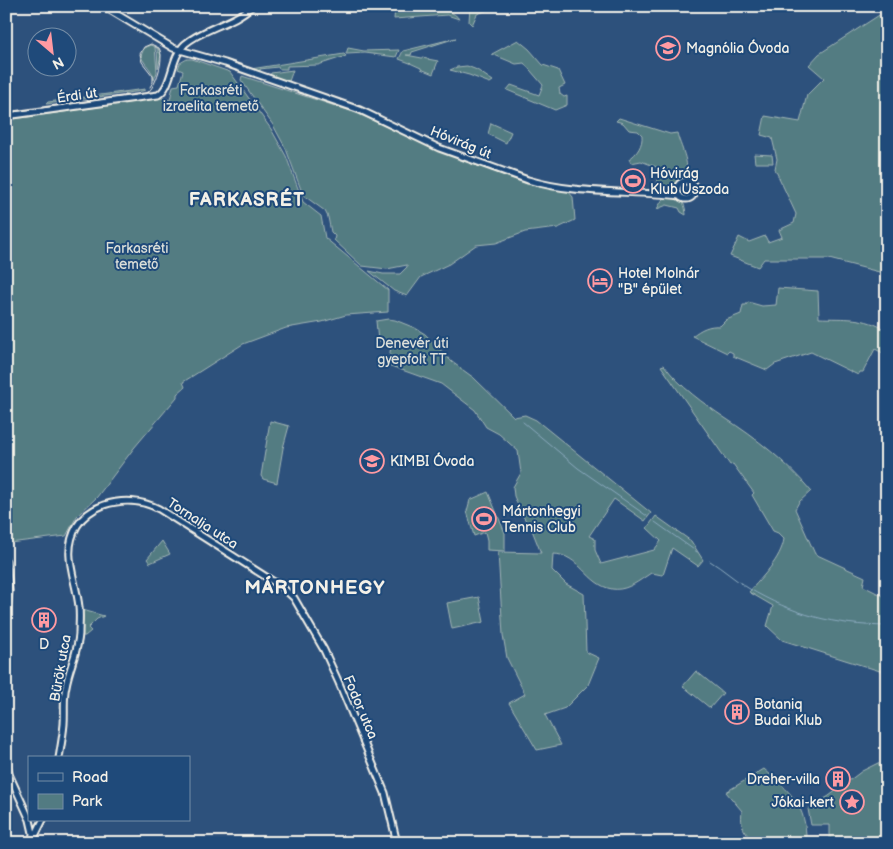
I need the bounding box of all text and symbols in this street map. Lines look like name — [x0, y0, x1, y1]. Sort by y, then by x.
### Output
north arrow — [28, 28, 78, 78]
school or university icon: Magnólia Óvoda — [655, 35, 681, 61]
place label: Magnólia Óvoda — [686, 39, 789, 57]
text: N — [49, 53, 67, 73]
park label: Farkasréti izraelita temető — [163, 82, 259, 115]
street label: Érdi út — [56, 83, 99, 107]
street label: Hóvirág út — [428, 122, 495, 163]
place label: Hóvirág Klub Uszoda — [650, 165, 729, 198]
sports icon: Hóvirág Klub Uszoda — [620, 168, 646, 194]
district label: FARKASRÉT — [189, 188, 305, 212]
park label: Farkasréti temető — [105, 240, 169, 273]
place label: Hotel Molnár "B" épület — [618, 265, 700, 298]
hotel icon: Hotel Molnár "B" épület — [587, 268, 613, 294]
park label: Denevér úti gyepfolt TT — [375, 335, 449, 368]
school or university icon: KIMBI Óvoda — [359, 448, 385, 474]
place label: KIMBI Óvoda — [390, 452, 475, 470]
street label: Tornalja utca — [164, 494, 241, 553]
place label: Mártonhegyi Tennis Club — [502, 503, 581, 536]
sports icon: Mártonhegyi Tennis Club — [471, 506, 497, 532]
district label: MÁRTONHEGY — [244, 575, 386, 600]
building icon: D — [31, 607, 57, 633]
street label: Bürök utca — [46, 633, 75, 703]
place label: D — [39, 636, 49, 653]
street label: Fodor utca — [339, 673, 382, 742]
place label: Botaniq Budai Klub — [754, 696, 822, 729]
building icon: Botaniq Budai Klub — [724, 699, 750, 725]
legend — [28, 756, 190, 822]
building icon: Dreher-villa — [825, 766, 851, 792]
text: Road — [72, 768, 108, 787]
place label: Dreher-villa — [747, 771, 820, 788]
place icon: Jókai-kert — [839, 789, 865, 815]
text: Park — [72, 792, 103, 811]
place label: Jókai-kert — [772, 794, 835, 811]

